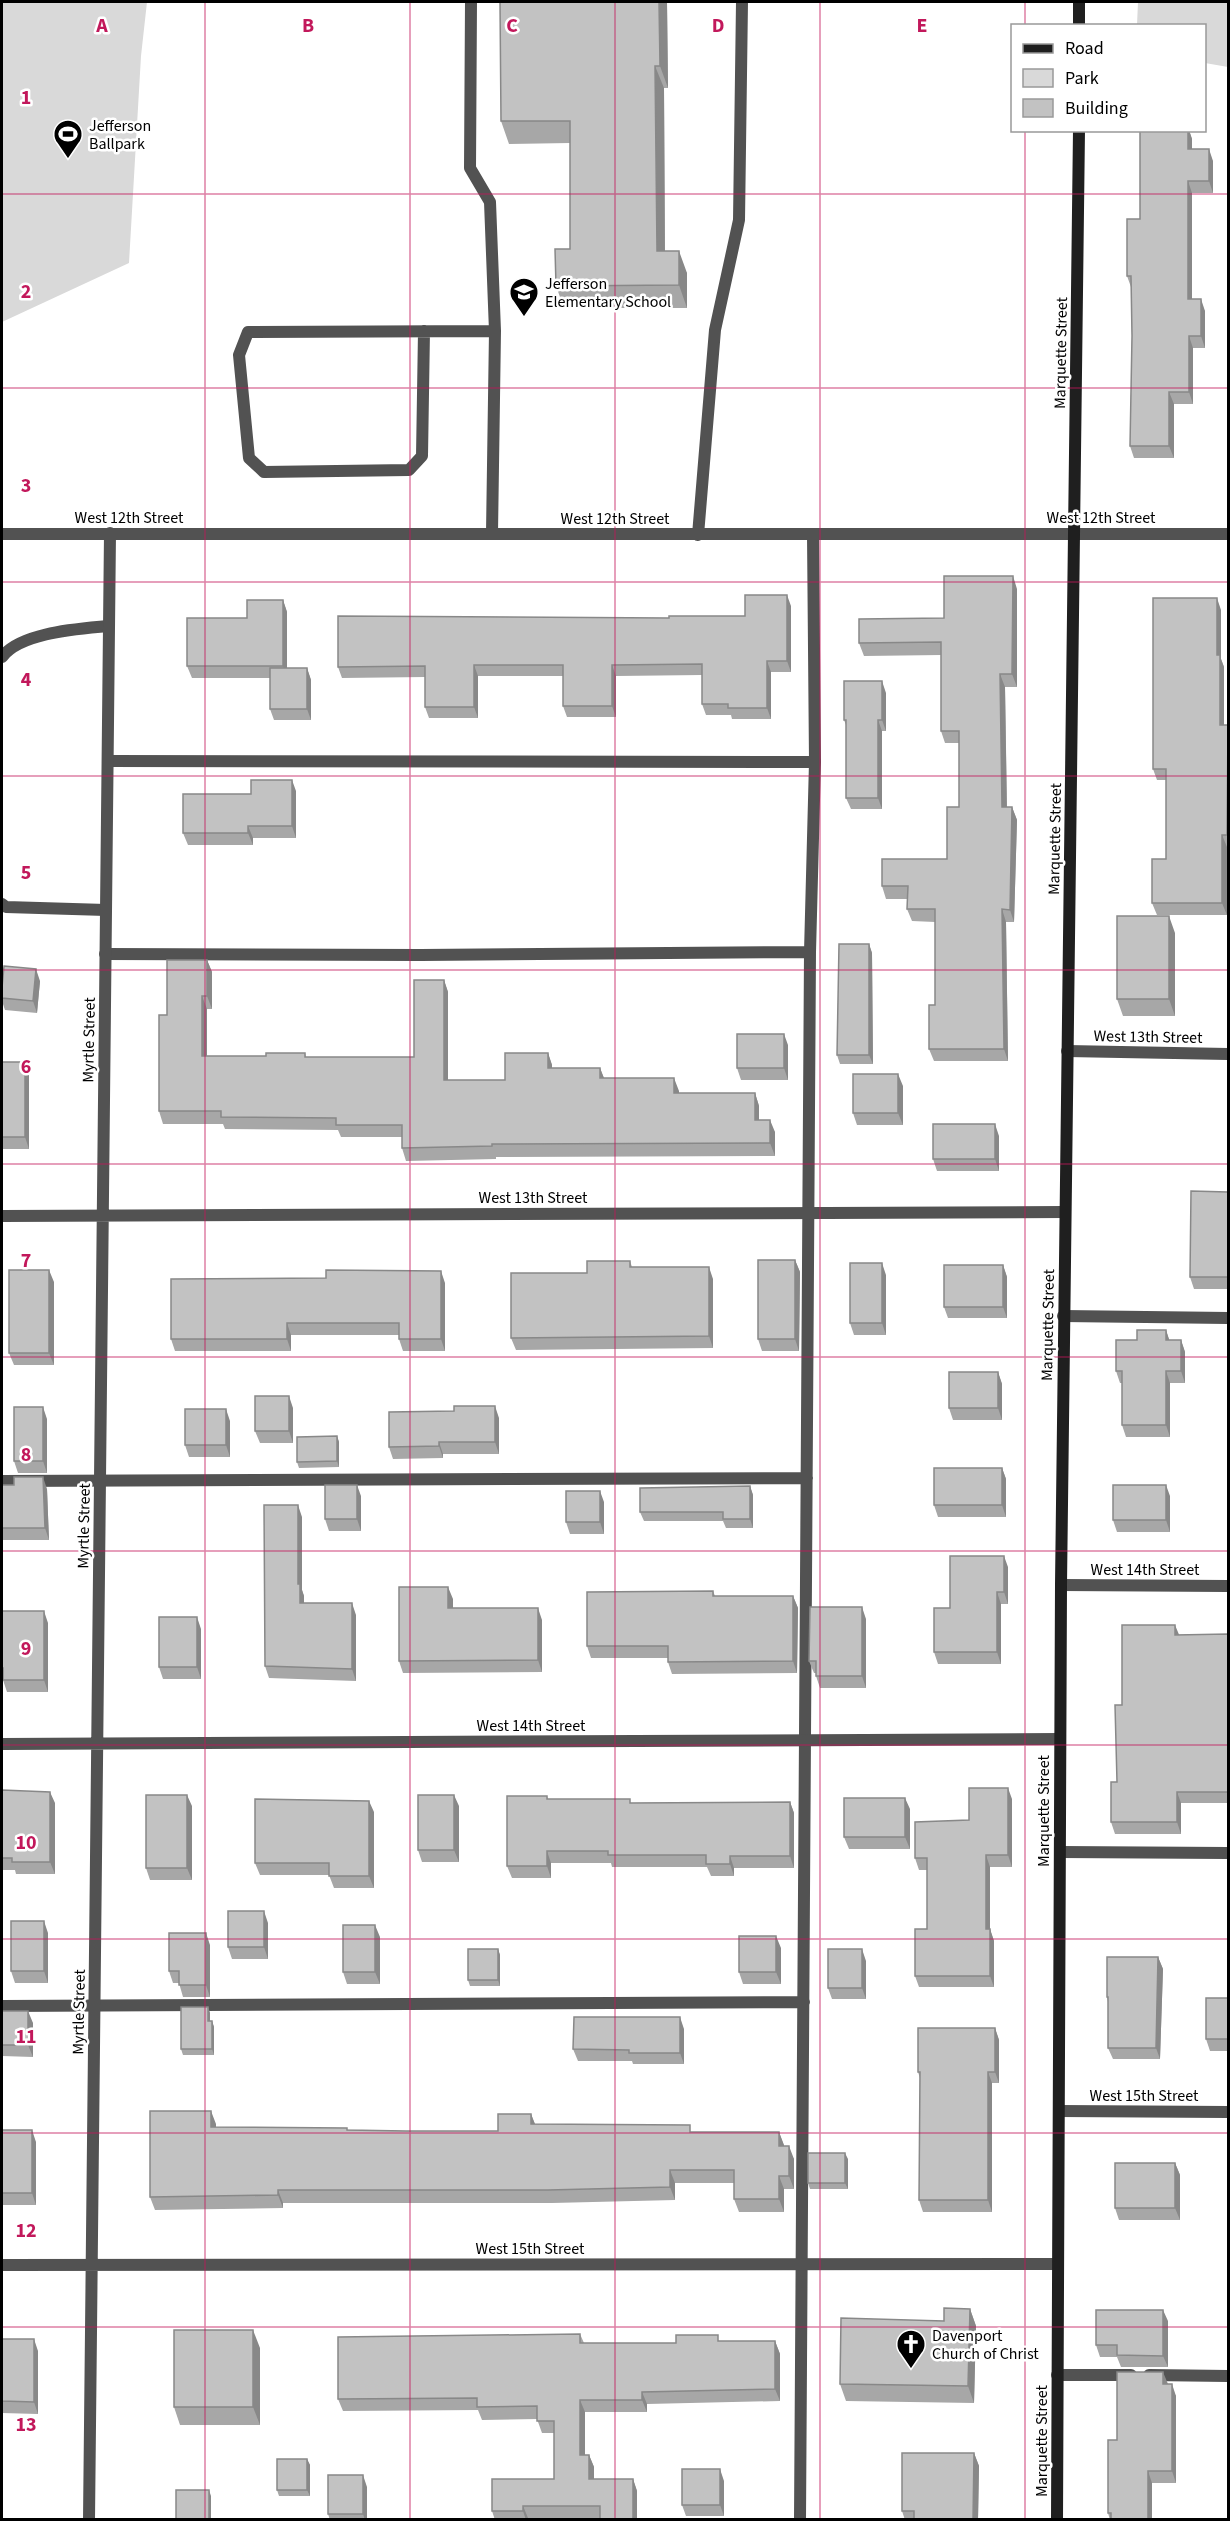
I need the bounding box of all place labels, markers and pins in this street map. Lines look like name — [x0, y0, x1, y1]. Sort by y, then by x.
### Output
place label: Jefferson Ballpark — [89, 115, 151, 155]
sports icon: Jefferson Ballpark — [52, 118, 84, 160]
place label: Jefferson Elementary School — [545, 273, 671, 313]
school or university icon: Jefferson Elementary School — [508, 276, 540, 318]
place label: Davenport Church of Christ — [932, 2325, 1039, 2365]
church icon: Davenport Church of Christ — [895, 2328, 927, 2370]

